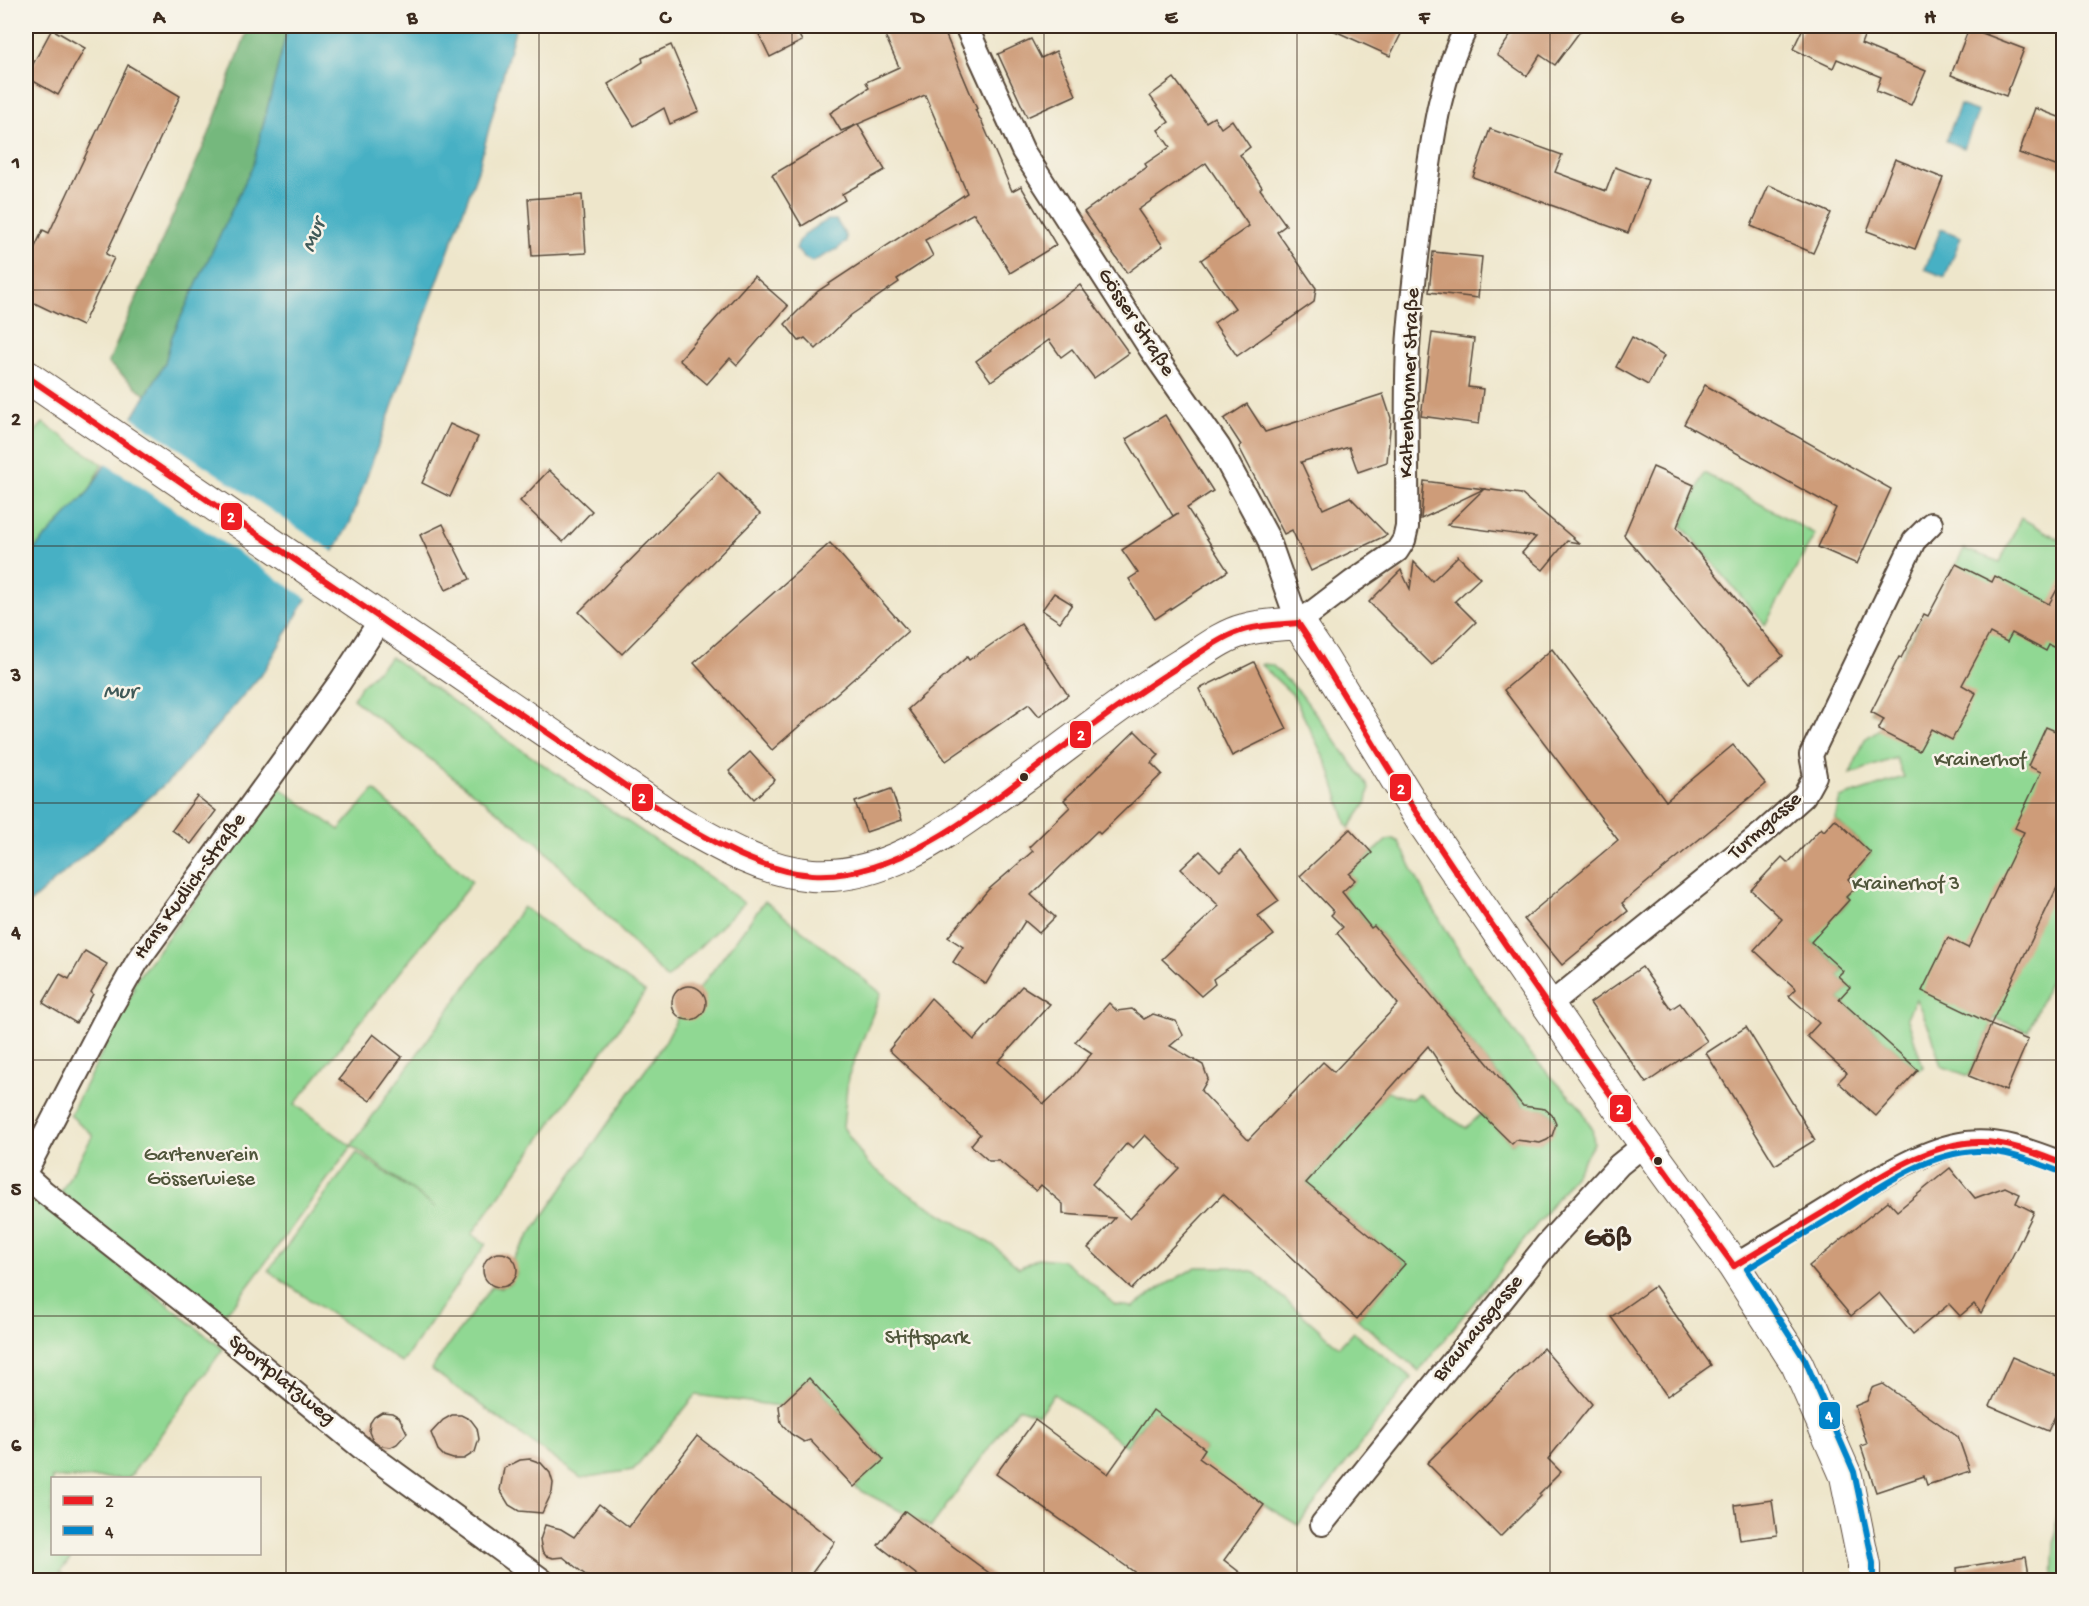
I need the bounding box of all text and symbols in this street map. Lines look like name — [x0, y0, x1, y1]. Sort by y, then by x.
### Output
text: A — [152, 8, 167, 31]
text: B — [406, 8, 418, 31]
text: C — [659, 8, 673, 31]
text: D — [909, 8, 925, 31]
text: E — [1165, 8, 1179, 31]
text: F — [1418, 8, 1431, 31]
text: G — [1671, 8, 1685, 31]
text: H — [1924, 8, 1936, 31]
text: 1 — [11, 153, 20, 176]
water label: Mur — [297, 212, 335, 256]
street label: Gösser Straße — [1091, 264, 1180, 383]
street label: Kaltenbrunner Straße — [1395, 287, 1427, 478]
text: 2 — [11, 410, 21, 433]
line badge: 2 — [220, 502, 243, 531]
text: 2 — [227, 510, 235, 529]
text: 3 — [10, 666, 21, 689]
water label: Mur — [103, 680, 141, 706]
line badge: 2 — [1069, 720, 1092, 749]
text: 2 — [1077, 728, 1085, 747]
park label: Krainerhof — [1934, 749, 2028, 774]
unlabelled marker — [1018, 771, 1030, 783]
line badge: 2 — [1389, 773, 1412, 802]
text: 2 — [1397, 782, 1405, 801]
line badge: 2 — [631, 783, 654, 812]
street label: Turmgasse — [1723, 787, 1809, 867]
text: 2 — [638, 791, 646, 810]
street label: Hans Kudlich-Straße — [129, 808, 253, 965]
park label: Krainerhof 3 — [1852, 873, 1960, 898]
text: 4 — [10, 923, 21, 946]
line badge: 2 — [1609, 1094, 1632, 1123]
text: 2 — [1616, 1102, 1624, 1121]
park label: Gartenverein Gösserwiese — [144, 1144, 258, 1193]
unlabelled marker — [1652, 1155, 1664, 1167]
text: 5 — [11, 1180, 22, 1203]
district label: Göß — [1584, 1224, 1632, 1256]
street label: Brauhausgasse — [1428, 1270, 1530, 1388]
park label: Stiftspark — [885, 1327, 972, 1352]
street label: Sportplatzweg — [222, 1330, 340, 1432]
line badge: 4 — [1818, 1401, 1841, 1430]
text: 4 — [1824, 1409, 1833, 1428]
text: 6 — [11, 1436, 22, 1459]
legend — [51, 1477, 261, 1555]
text: 2 — [105, 1493, 114, 1514]
text: 4 — [105, 1523, 114, 1544]

